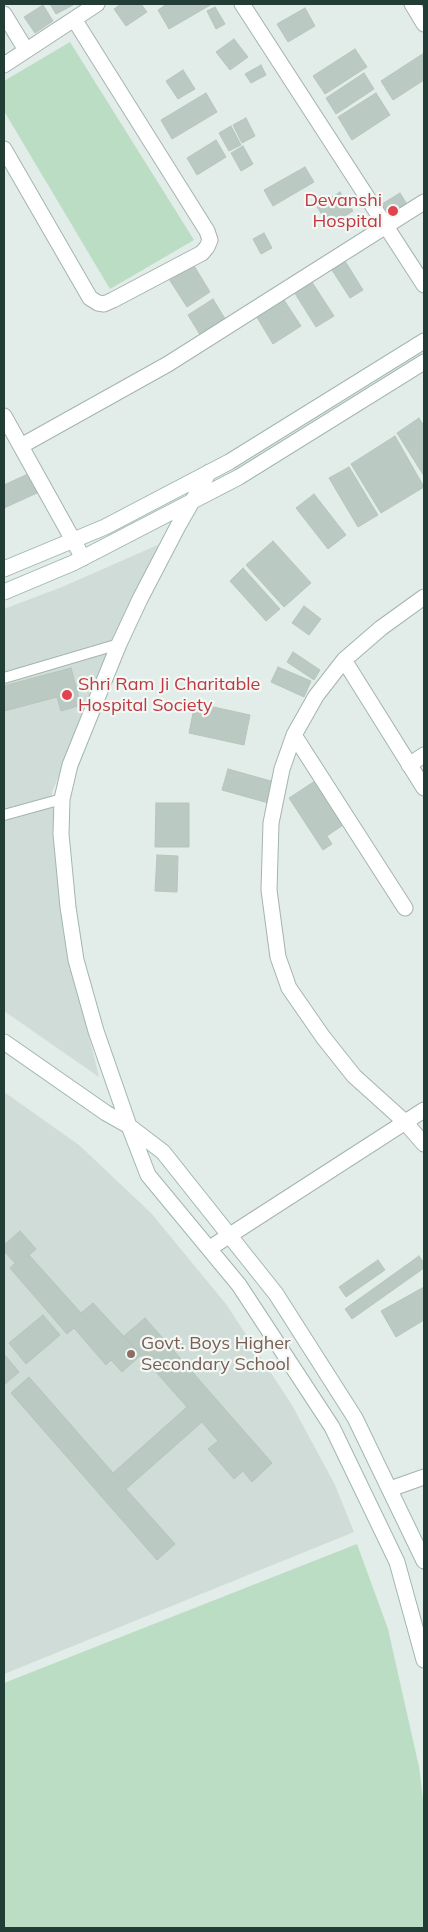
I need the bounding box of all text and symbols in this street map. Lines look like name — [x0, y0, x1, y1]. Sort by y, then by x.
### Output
place label: Devanshi Hospital — [304, 190, 382, 232]
marker: Devanshi Hospital — [386, 204, 400, 218]
place label: Shri Ram Ji Charitable Hospital Society — [78, 674, 260, 716]
marker: Shri Ram Ji Charitable Hospital Society — [60, 688, 74, 702]
place label: Govt. Boys Higher Secondary School — [141, 1333, 291, 1376]
marker: Govt. Boys Higher Secondary School — [125, 1348, 137, 1360]

